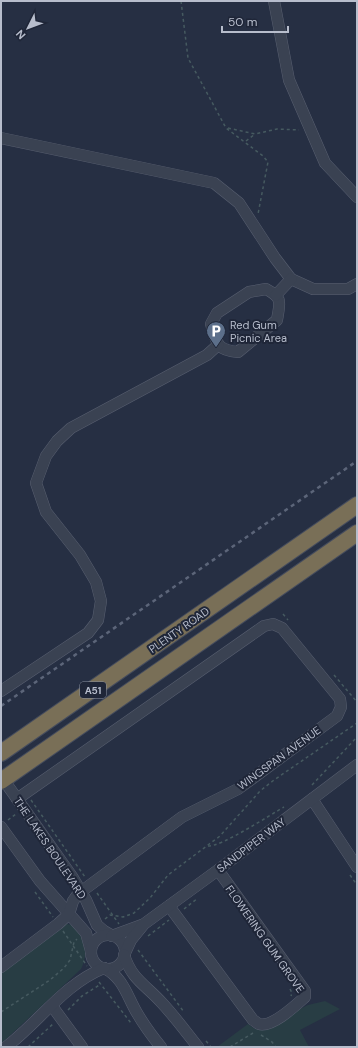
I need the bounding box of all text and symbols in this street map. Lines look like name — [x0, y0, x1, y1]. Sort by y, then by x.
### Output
north arrow — [8, 8, 48, 48]
scale bar — [222, 8, 288, 34]
text: 50 m — [228, 14, 257, 30]
text: N — [13, 27, 28, 42]
place label: Red Gum Picnic Area — [230, 318, 287, 345]
parking icon: Red Gum Picnic Area — [205, 320, 227, 348]
street label: PLENTY ROAD — [146, 604, 212, 656]
road number: A51 — [80, 682, 106, 698]
street label: WINGSPAN AVENUE — [235, 723, 323, 793]
street label: THE LAKES BOULEVARD — [11, 794, 90, 902]
street label: SANDPIPER WAY — [214, 814, 289, 875]
street label: FLOWERING GUM GROVE — [222, 882, 308, 996]

